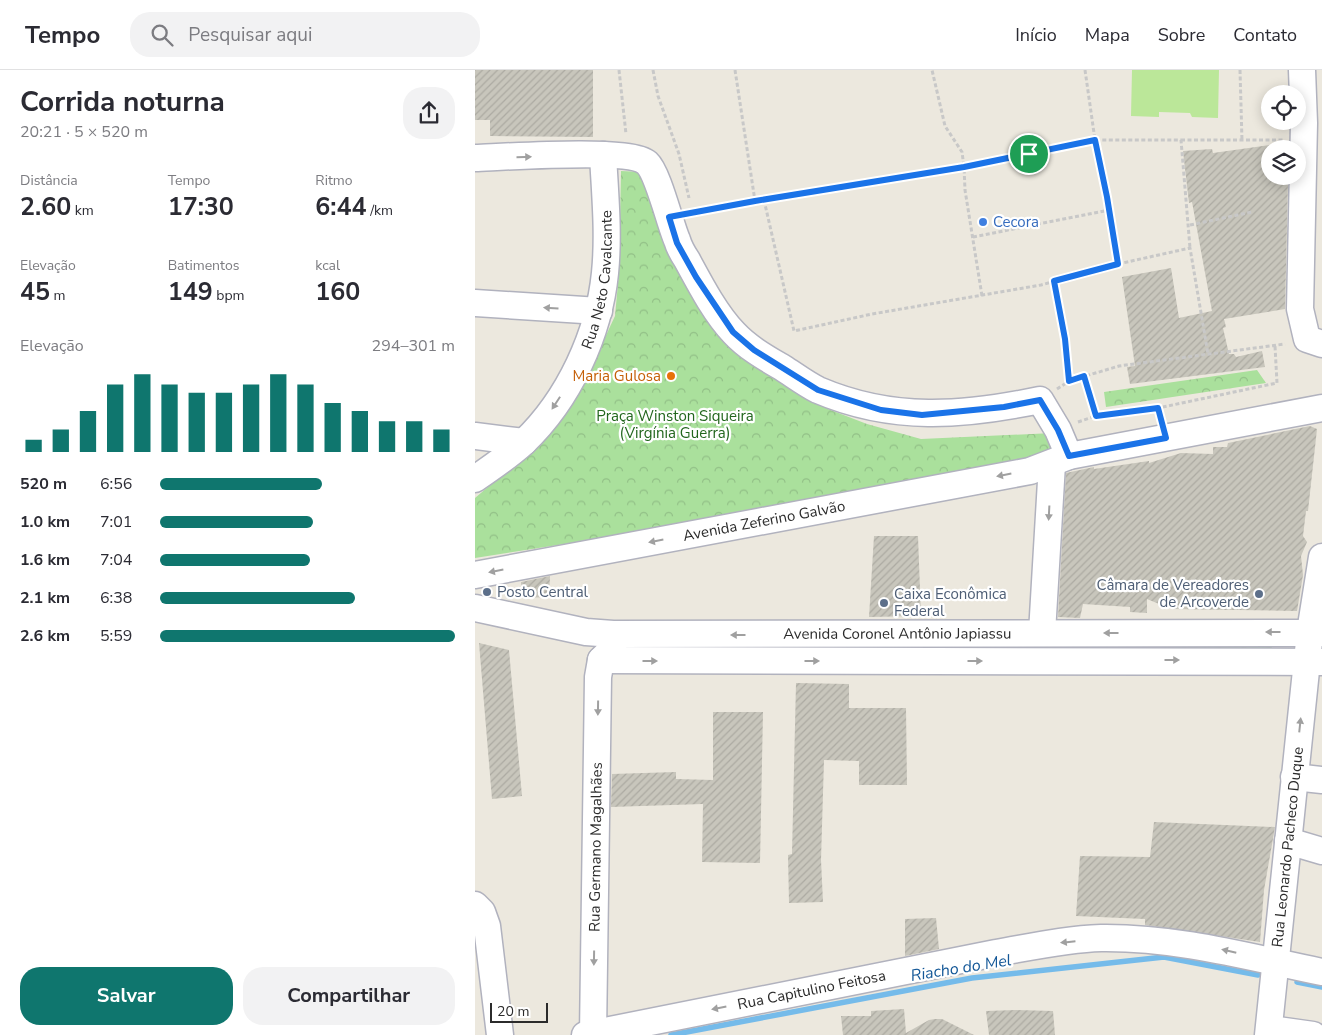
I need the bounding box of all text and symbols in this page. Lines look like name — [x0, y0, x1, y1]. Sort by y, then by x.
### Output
search box — [130, 12, 480, 57]
text: Tempo — [25, 19, 100, 51]
icon: search — [148, 21, 176, 49]
text: Pesquisar aqui — [188, 22, 312, 48]
text: Início — [1015, 23, 1057, 47]
text: Mapa — [1085, 23, 1130, 47]
text: Sobre — [1158, 23, 1205, 47]
text: Contato — [1233, 23, 1297, 47]
text: Corrida noturna — [20, 83, 225, 121]
map controls — [1261, 85, 1306, 185]
button: locate — [1261, 85, 1306, 130]
button: share — [403, 87, 455, 139]
text: 20:21 · 5 × 520 m — [20, 121, 148, 143]
pin — [1008, 133, 1050, 175]
icon: arrive — [1015, 140, 1043, 168]
button: layers — [1261, 140, 1306, 185]
one-way arrow — [516, 153, 532, 161]
text: Distância — [20, 171, 78, 190]
text: Tempo — [168, 171, 210, 190]
text: Ritmo — [315, 171, 353, 190]
text: 2.60 — [20, 190, 71, 224]
text: 17:30 — [168, 190, 234, 224]
text: 6:44 — [315, 190, 367, 224]
text: km — [71, 201, 94, 220]
text: /km — [367, 201, 393, 220]
street label: Rua Neto Cavalcante — [577, 210, 617, 352]
place label: Cecora — [993, 212, 1039, 232]
marker: Cecora — [977, 216, 989, 228]
text: Elevação — [20, 256, 76, 275]
text: Batimentos — [168, 256, 239, 275]
text: kcal — [315, 256, 340, 275]
text: 45 — [20, 275, 50, 309]
text: 149 — [168, 275, 213, 309]
text: 160 — [315, 275, 360, 309]
text: m — [50, 286, 66, 305]
text: bpm — [213, 286, 245, 305]
one-way arrow — [542, 304, 558, 312]
text: Elevação — [20, 335, 84, 357]
text: 294–301 m — [372, 335, 455, 357]
place label: Maria Gulosa — [572, 366, 661, 386]
marker: Maria Gulosa — [665, 370, 677, 382]
one-way arrow — [551, 396, 561, 410]
park label: Praça Winston Siqueira (Virgínia Guerra) — [596, 406, 754, 443]
one-way arrow — [996, 472, 1012, 480]
text: 520 m — [20, 473, 67, 495]
text: 6:56 — [100, 473, 132, 495]
street label: Avenida Zeferino Galvão — [681, 496, 847, 546]
one-way arrow — [1044, 505, 1052, 521]
text: 1.0 km — [20, 511, 70, 533]
text: 7:01 — [100, 511, 132, 533]
one-way arrow — [648, 537, 663, 545]
text: 1.6 km — [20, 549, 70, 571]
text: 7:04 — [100, 549, 132, 571]
one-way arrow — [488, 567, 503, 575]
place label: Câmara de Vereadores de Arcoverde — [1097, 575, 1249, 612]
place label: Posto Central — [497, 582, 589, 602]
place label: Caixa Econômica Federal — [894, 584, 1007, 621]
marker: Posto Central — [481, 586, 493, 598]
text: 2.1 km — [20, 587, 70, 609]
text: 6:38 — [100, 587, 132, 609]
marker: Câmara de Vereadores de Arcoverde — [1253, 588, 1265, 600]
marker: Caixa Econômica Federal — [878, 597, 890, 609]
street label: Avenida Coronel Antônio Japiassu — [783, 623, 1011, 644]
text: 2.6 km — [20, 625, 70, 647]
text: 5:59 — [100, 625, 132, 647]
one-way arrow — [1265, 628, 1281, 636]
one-way arrow — [1103, 629, 1119, 637]
one-way arrow — [730, 631, 746, 639]
one-way arrow — [1165, 656, 1181, 664]
one-way arrow — [642, 657, 658, 665]
one-way arrow — [805, 657, 821, 665]
one-way arrow — [967, 657, 983, 665]
one-way arrow — [594, 701, 602, 717]
one-way arrow — [1296, 717, 1304, 733]
street label: Rua Leonardo Pacheco Duque — [1267, 746, 1308, 948]
street label: Rua Germano Magalhães — [584, 762, 607, 932]
one-way arrow — [1059, 938, 1075, 946]
one-way arrow — [1222, 947, 1237, 955]
water label: Riacho do Mel — [909, 949, 1013, 987]
one-way arrow — [590, 951, 598, 967]
street label: Rua Capitulino Feitosa — [736, 965, 887, 1014]
button: Salvar — [20, 967, 233, 1025]
button: Compartilhar — [243, 967, 455, 1025]
scale bar — [490, 1000, 547, 1023]
text: 20 m — [497, 1002, 529, 1021]
one-way arrow — [711, 1005, 727, 1013]

